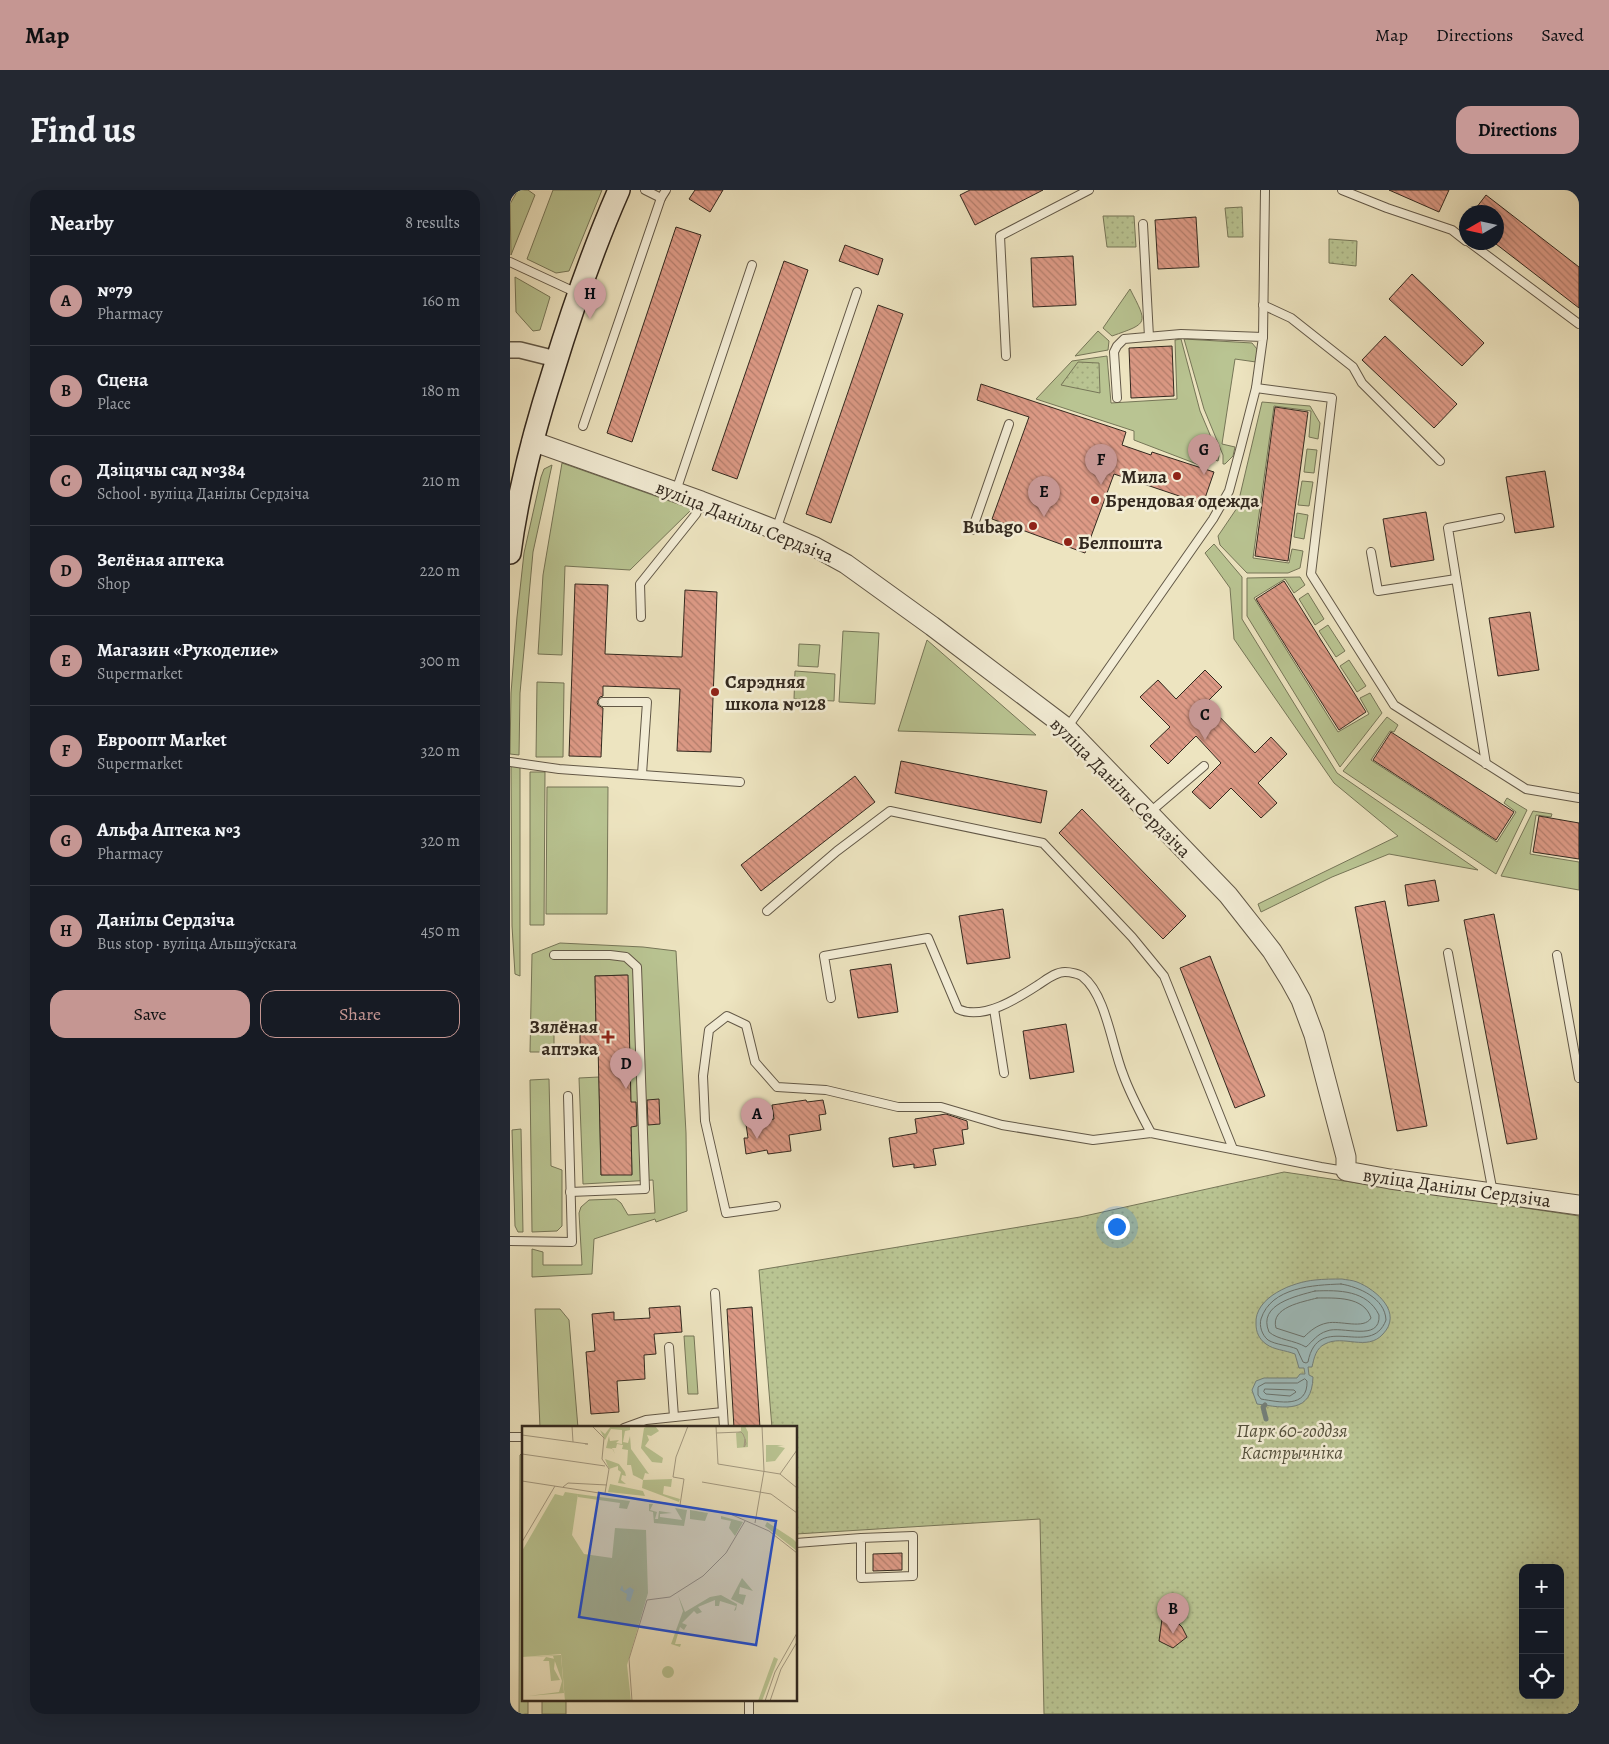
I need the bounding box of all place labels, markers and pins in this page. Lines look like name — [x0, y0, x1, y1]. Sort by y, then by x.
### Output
pin: H — [574, 278, 606, 319]
pin: G — [1188, 434, 1220, 475]
pin: F — [1085, 444, 1117, 485]
place label: Мила — [1121, 464, 1168, 490]
marker: Мила — [1171, 470, 1183, 482]
pin: E — [1028, 476, 1060, 517]
place label: Брендовая одежда — [1105, 488, 1260, 514]
marker: Брендовая одежда — [1089, 494, 1101, 506]
place label: Bubago — [962, 514, 1023, 540]
marker: Bubago — [1027, 520, 1039, 532]
place label: Белпошта — [1078, 530, 1164, 556]
marker: Белпошта — [1062, 536, 1074, 548]
place label: Сярэдняя школа №128 — [725, 669, 826, 717]
marker: Сярэдняя школа №128 — [709, 686, 721, 698]
pin: C — [1189, 699, 1221, 740]
place label: Зялёная аптэка — [530, 1014, 599, 1062]
marker: Зялёная аптэка — [602, 1031, 614, 1043]
pin: D — [610, 1048, 642, 1089]
pin: A — [741, 1098, 773, 1139]
pin: B — [1157, 1593, 1189, 1634]

